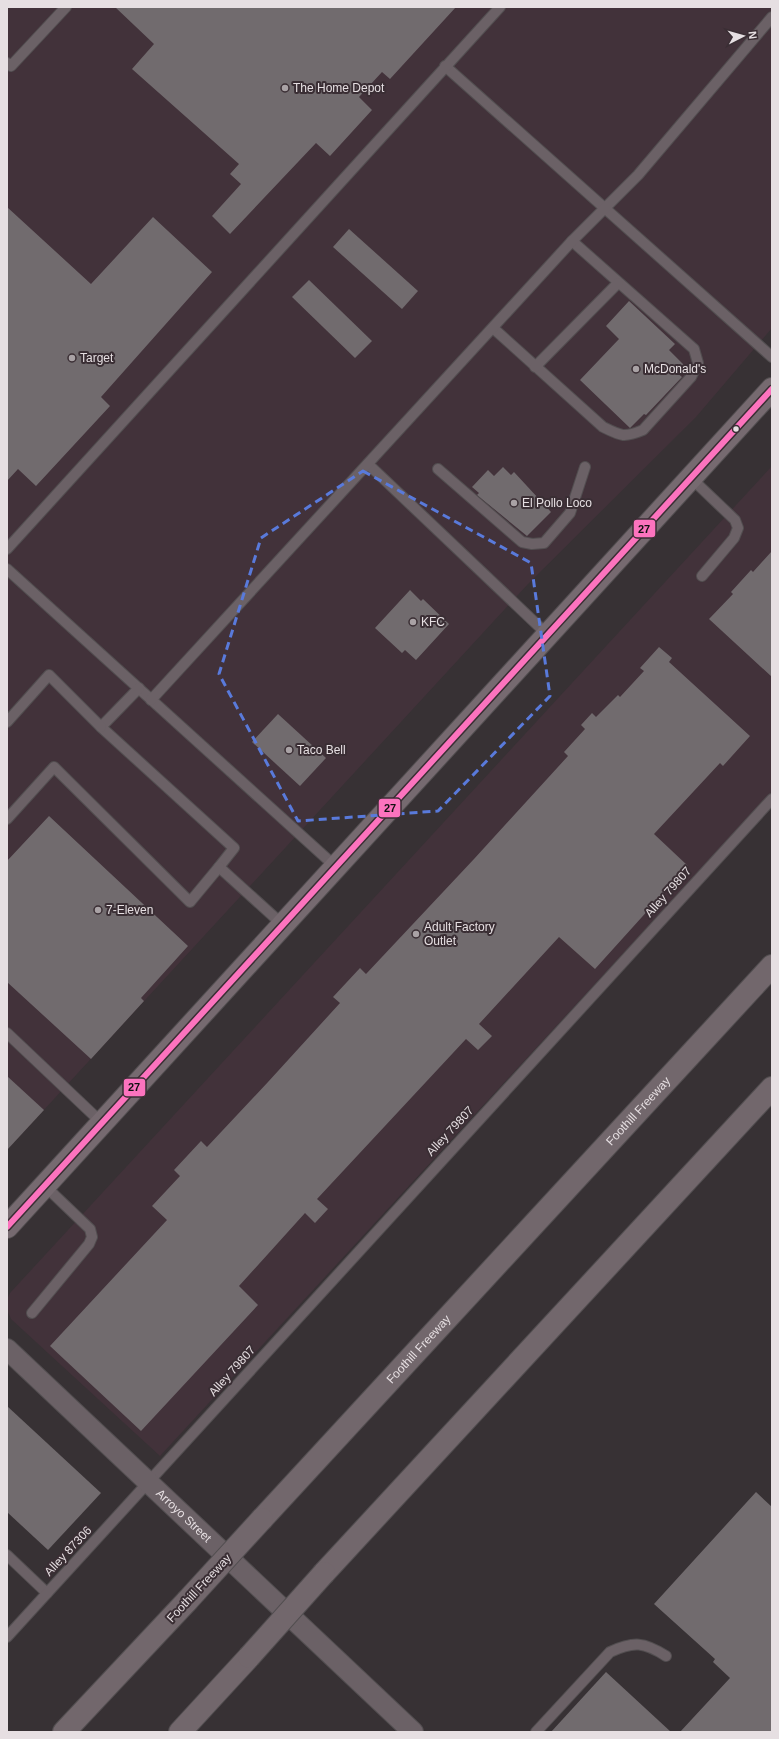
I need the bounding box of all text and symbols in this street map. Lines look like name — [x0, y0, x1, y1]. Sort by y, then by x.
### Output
north arrow — [723, 16, 763, 56]
text: N — [747, 30, 759, 40]
place label: The Home Depot — [293, 81, 385, 95]
marker: The Home Depot — [280, 83, 290, 93]
place label: Target — [80, 351, 114, 365]
marker: Target — [67, 353, 77, 363]
place label: McDonald's — [644, 362, 706, 376]
marker: McDonald's — [631, 364, 641, 374]
unlabelled marker — [731, 424, 741, 434]
place label: El Pollo Loco — [522, 496, 592, 510]
marker: El Pollo Loco — [509, 498, 519, 508]
line badge: 27 — [633, 519, 656, 538]
text: 27 — [638, 523, 650, 535]
place label: KFC — [421, 615, 445, 629]
marker: KFC — [408, 617, 418, 627]
place label: Taco Bell — [297, 743, 346, 757]
marker: Taco Bell — [284, 745, 294, 755]
line badge: 27 — [378, 798, 401, 818]
text: 27 — [384, 802, 396, 814]
street label: Alley 79807 — [642, 864, 694, 920]
place label: 7-Eleven — [106, 903, 153, 917]
marker: 7-Eleven — [93, 905, 103, 915]
place label: Adult Factory Outlet — [424, 920, 495, 948]
marker: Adult Factory Outlet — [411, 929, 421, 939]
street label: Foothill Freeway — [603, 1074, 673, 1148]
line badge: 27 — [123, 1078, 146, 1097]
text: 27 — [128, 1081, 140, 1093]
street label: Alley 79807 — [423, 1103, 477, 1159]
street label: Foothill Freeway — [384, 1312, 454, 1386]
street label: Alley 79807 — [206, 1343, 258, 1399]
street label: Arroyo Street — [153, 1486, 215, 1546]
street label: Alley 87306 — [41, 1523, 95, 1579]
street label: Foothill Freeway — [164, 1551, 234, 1625]

